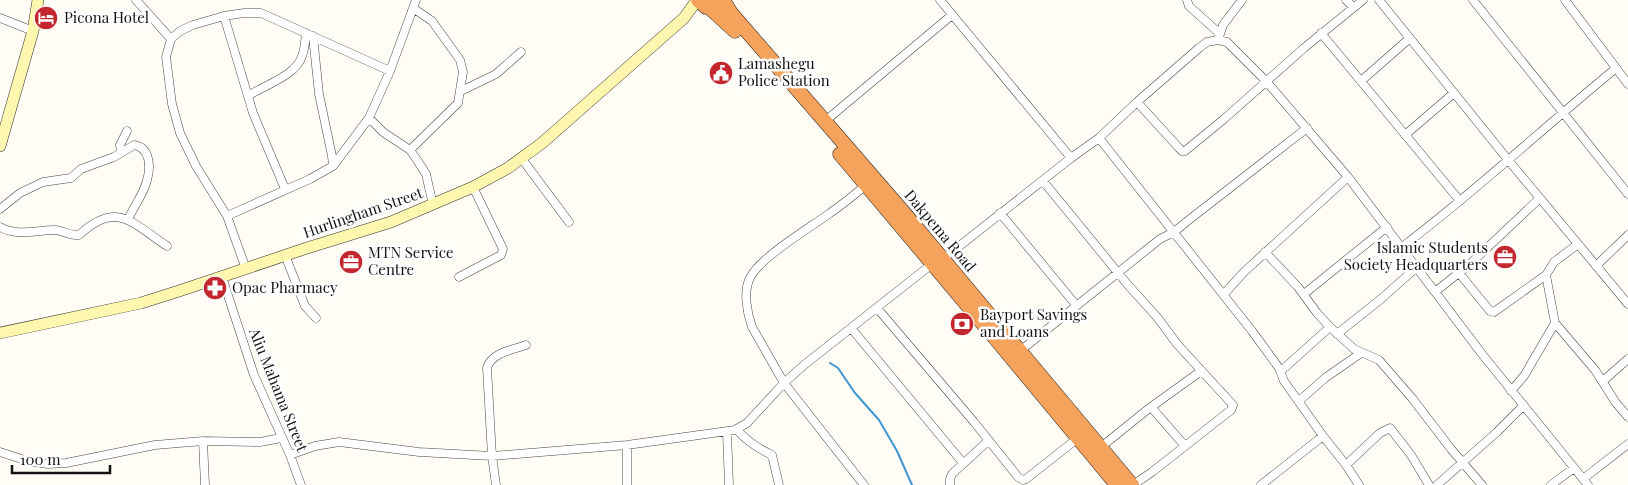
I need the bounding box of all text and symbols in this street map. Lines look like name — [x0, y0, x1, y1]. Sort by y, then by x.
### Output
hotel icon: Picona Hotel — [33, 5, 59, 31]
place label: Picona Hotel — [64, 7, 149, 27]
place label: Lamashegu Police Station — [738, 53, 830, 90]
public building icon: Lamashegu Police Station — [708, 60, 734, 86]
street label: Hurlingham Street — [300, 182, 426, 242]
street label: Dakpema Road — [901, 185, 981, 276]
place label: Islamic Students Society Headquarters — [1344, 237, 1488, 274]
place label: MTN Service Centre — [368, 242, 454, 279]
office icon: Islamic Students Society Headquarters — [1492, 244, 1518, 270]
office icon: MTN Service Centre — [338, 249, 364, 275]
pharmacy icon: Opac Pharmacy — [202, 275, 228, 301]
place label: Opac Pharmacy — [232, 277, 338, 297]
place label: Bayport Savings and Loans — [980, 304, 1087, 341]
bank icon: Bayport Savings and Loans — [949, 311, 975, 337]
street label: Aliu Mahama Street — [245, 324, 313, 455]
scale bar — [12, 442, 110, 474]
text: 100 m — [20, 449, 61, 469]

